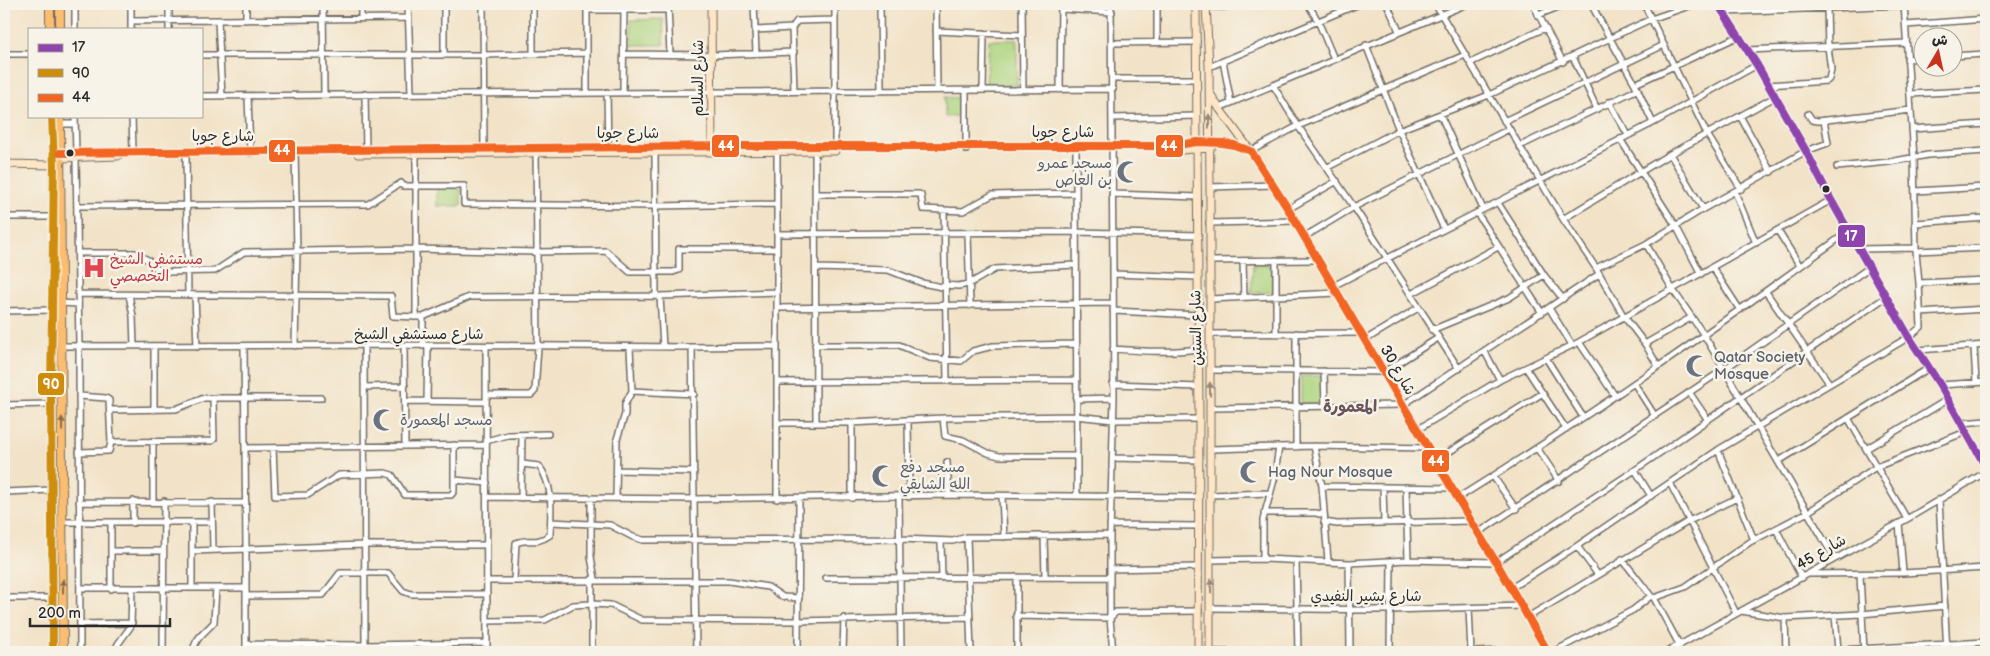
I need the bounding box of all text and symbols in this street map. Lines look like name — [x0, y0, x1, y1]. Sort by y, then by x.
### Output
legend — [28, 28, 202, 118]
north arrow — [1912, 28, 1962, 78]
text: ش — [1931, 30, 1949, 49]
text: 17 — [72, 38, 86, 57]
street label: شارع السلام — [689, 40, 709, 116]
text: 90 — [72, 64, 90, 83]
text: 44 — [72, 88, 90, 107]
one-way arrow — [1205, 113, 1213, 129]
street label: شارع جوبا — [1032, 123, 1094, 142]
street label: شارع جوبا — [597, 124, 659, 143]
street label: شارع جوبا — [192, 127, 254, 146]
line badge: 44 — [711, 134, 740, 158]
line badge: 44 — [1155, 134, 1184, 158]
text: 44 — [718, 138, 735, 155]
text: 44 — [1161, 138, 1178, 155]
line badge: 44 — [268, 139, 296, 163]
text: 44 — [274, 142, 291, 159]
unlabelled marker — [65, 148, 75, 158]
place label: مسجد عمرو بن العاص — [1037, 154, 1112, 190]
mosque icon: مسجد عمرو بن العاص — [1115, 159, 1141, 185]
unlabelled marker — [1821, 184, 1831, 194]
line badge: 17 — [1837, 224, 1866, 248]
text: 17 — [1844, 228, 1858, 245]
place label: مستشفى الشيخ التخصصي — [110, 250, 203, 289]
hospital icon: مستشفى الشيخ التخصصي — [81, 255, 107, 281]
street label: شارع الستين — [1186, 290, 1207, 366]
street label: شارع مستشفي الشيخ — [354, 325, 484, 347]
street label: شارع 30 — [1376, 342, 1419, 399]
place label: Qatar Society Mosque — [1714, 348, 1806, 384]
mosque icon: Qatar Society Mosque — [1684, 353, 1710, 379]
line badge: 90 — [37, 372, 65, 396]
text: 90 — [43, 376, 60, 393]
one-way arrow — [1206, 380, 1214, 396]
district label: المعمورة — [1323, 398, 1377, 417]
mosque icon: مسجد المعمورة — [371, 407, 397, 433]
place label: مسجد المعمورة — [400, 411, 492, 430]
one-way arrow — [58, 415, 66, 431]
line badge: 44 — [1421, 449, 1450, 473]
text: 44 — [1428, 453, 1445, 470]
place label: مسجد دفع الله الشايقي — [900, 458, 970, 497]
mosque icon: Hag Nour Mosque — [1238, 459, 1264, 485]
mosque icon: مسجد دفع الله الشايقي — [870, 463, 896, 489]
place label: Hag Nour Mosque — [1268, 463, 1393, 482]
street label: شارع 45 — [1793, 531, 1849, 574]
one-way arrow — [59, 578, 67, 594]
one-way arrow — [1207, 578, 1215, 594]
street label: شارع بشير النفيدي — [1311, 587, 1422, 607]
scale bar — [30, 596, 170, 628]
text: 200 m — [38, 604, 81, 623]

